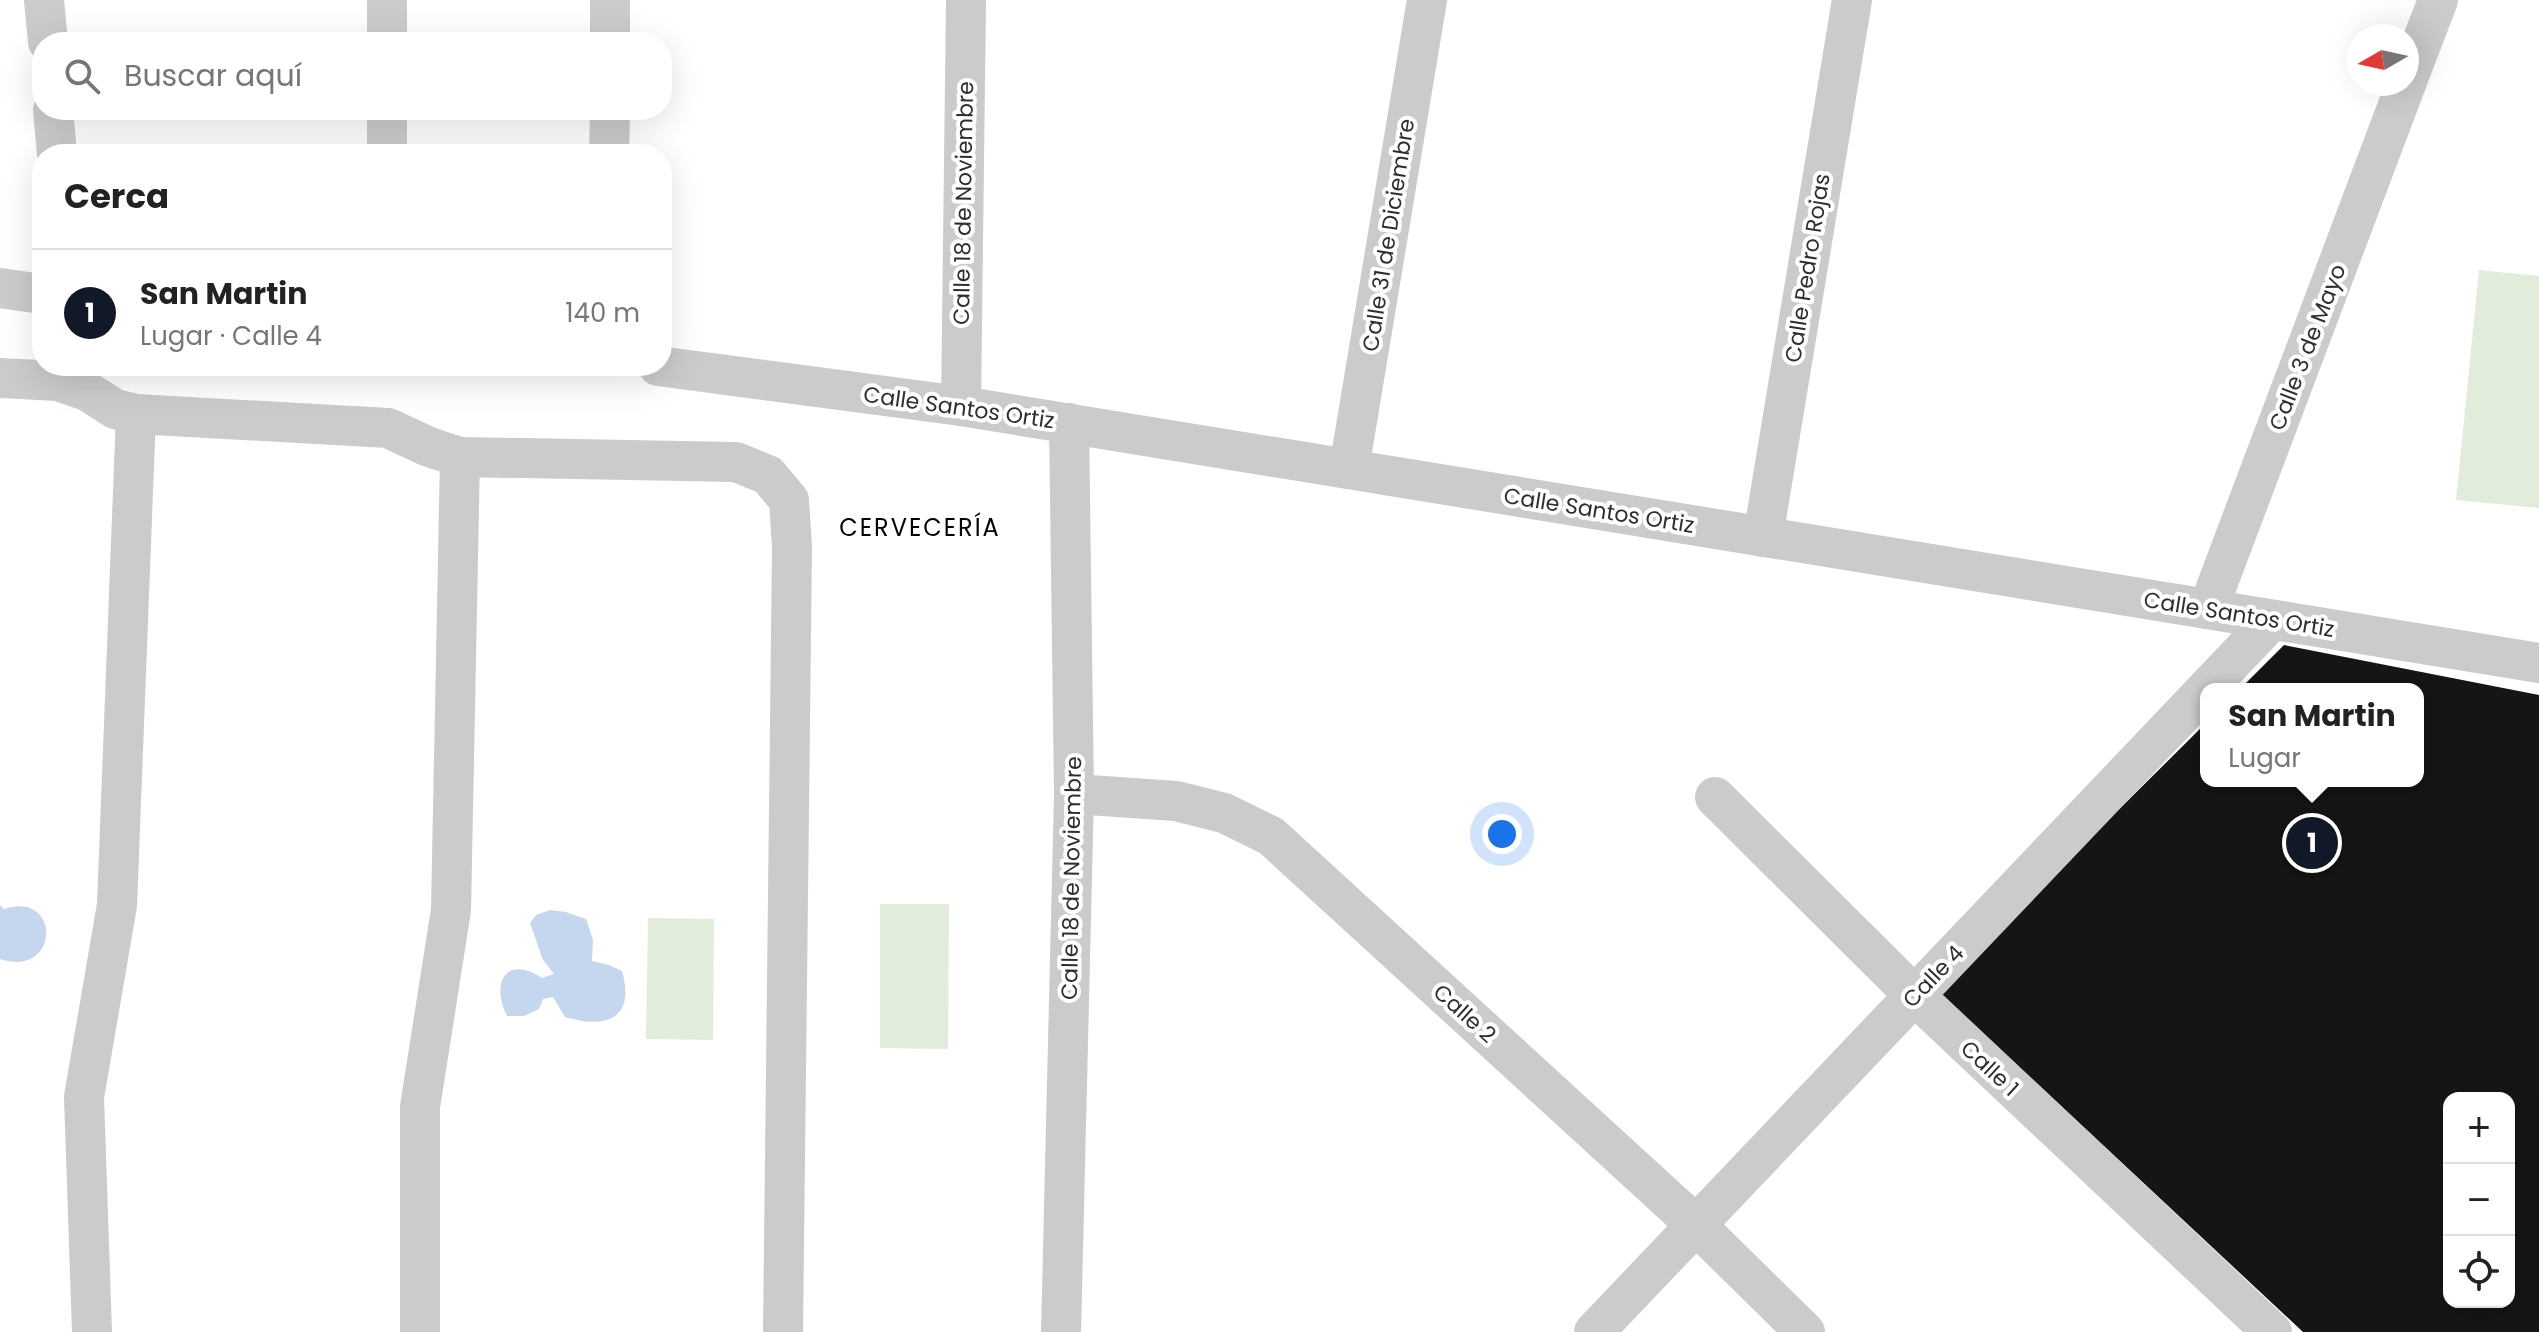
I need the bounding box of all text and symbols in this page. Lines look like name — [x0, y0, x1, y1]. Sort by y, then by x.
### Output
north arrow — [2347, 24, 2419, 96]
search box — [32, 32, 672, 120]
icon: search — [60, 54, 104, 98]
text: Buscar aquí — [124, 54, 302, 97]
street label: Calle 18 de Noviembre — [946, 81, 981, 325]
street label: Calle 31 de Diciembre — [1355, 116, 1422, 354]
street label: Calle Pedro Rojas — [1777, 171, 1838, 365]
text: Cerca — [64, 172, 169, 220]
street label: Calle 3 de Mayo — [2262, 260, 2353, 435]
text: San Martin — [140, 272, 307, 315]
text: 1 — [85, 295, 95, 331]
text: 140 m — [565, 295, 640, 331]
text: Lugar · Calle 4 — [140, 318, 322, 354]
street label: Calle Santos Ortiz — [861, 379, 1056, 436]
street label: Calle Santos Ortiz — [1501, 480, 1696, 541]
district label: CERVECERÍA — [839, 511, 1001, 544]
street label: Calle Santos Ortiz — [2141, 584, 2336, 645]
popup — [2200, 683, 2424, 787]
text: San Martin — [2228, 694, 2396, 737]
text: Lugar — [2228, 740, 2301, 776]
street label: Calle 18 de Noviembre — [1054, 756, 1089, 1000]
pin: 1 — [2286, 813, 2338, 873]
your location — [1482, 814, 1522, 854]
street label: Calle 4 — [1896, 938, 1971, 1014]
street label: Calle 2 — [1426, 977, 1503, 1050]
street label: Calle 1 — [1954, 1033, 2026, 1103]
map controls — [2443, 1092, 2515, 1308]
button: + — [2443, 1092, 2515, 1164]
button: − — [2443, 1164, 2515, 1236]
button: locate — [2443, 1236, 2515, 1308]

